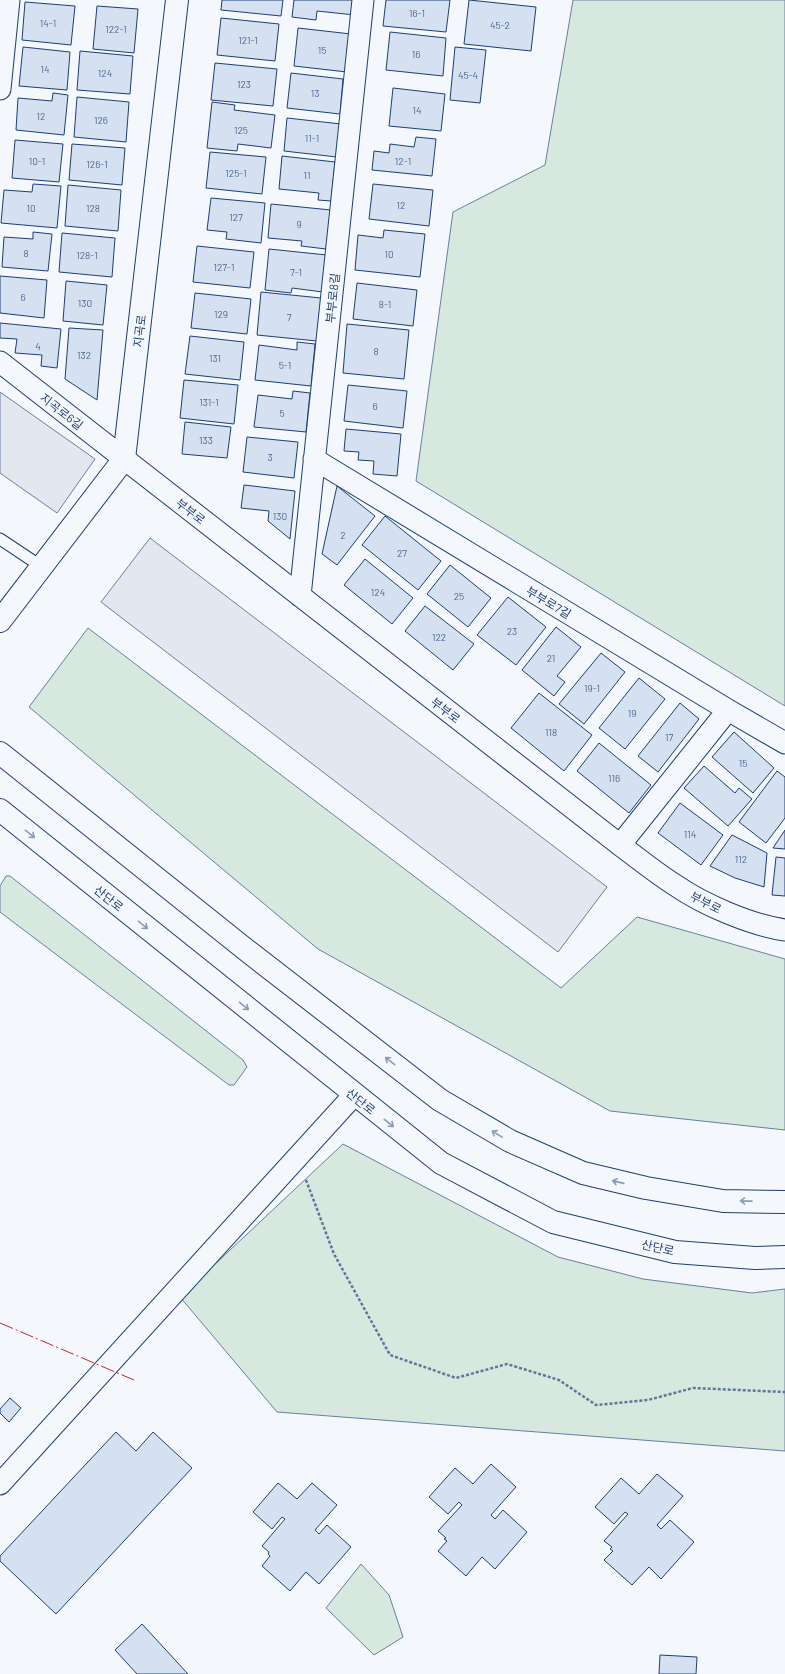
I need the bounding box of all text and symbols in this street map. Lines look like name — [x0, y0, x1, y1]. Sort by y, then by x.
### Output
house number: 16-1 — [409, 7, 425, 19]
house number: 14-1 — [40, 17, 56, 29]
house number: 45-2 — [490, 19, 510, 31]
house number: 122-1 — [105, 23, 127, 35]
house number: 121-1 — [238, 34, 258, 46]
house number: 15 — [318, 44, 326, 56]
house number: 16 — [412, 48, 420, 60]
house number: 14 — [40, 63, 50, 75]
house number: 124 — [98, 67, 112, 79]
house number: 45-4 — [458, 69, 478, 81]
house number: 123 — [237, 78, 251, 90]
house number: 13 — [311, 87, 319, 99]
house number: 14 — [412, 104, 422, 116]
house number: 12 — [37, 110, 45, 122]
house number: 126 — [94, 114, 108, 126]
house number: 125 — [234, 124, 248, 136]
house number: 11-1 — [305, 132, 319, 144]
house number: 10-1 — [29, 155, 45, 167]
house number: 12-1 — [395, 155, 411, 167]
house number: 126-1 — [86, 158, 108, 170]
house number: 125-1 — [225, 167, 247, 179]
house number: 11 — [303, 169, 311, 181]
house number: 12 — [397, 199, 405, 211]
house number: 10 — [26, 202, 36, 214]
house number: 128 — [86, 202, 100, 214]
house number: 127 — [229, 211, 243, 223]
house number: 9 — [296, 218, 302, 230]
house number: 8 — [23, 247, 29, 259]
house number: 10 — [384, 248, 394, 260]
house number: 128-1 — [76, 249, 98, 261]
house number: 127-1 — [213, 261, 235, 273]
house number: 7-1 — [290, 266, 302, 278]
street label: 부부로8길 — [322, 272, 342, 324]
house number: 6 — [20, 291, 26, 303]
house number: 130 — [78, 297, 92, 309]
house number: 8-1 — [379, 298, 391, 310]
house number: 129 — [214, 308, 228, 320]
house number: 7 — [287, 311, 292, 323]
street label: 지곡로 — [130, 314, 148, 348]
house number: 4 — [35, 340, 41, 352]
house number: 8 — [373, 345, 379, 357]
house number: 132 — [77, 349, 91, 361]
house number: 131 — [209, 352, 221, 364]
house number: 5-1 — [279, 359, 291, 371]
street label: 지곡로6길 — [38, 390, 86, 432]
house number: 131-1 — [199, 396, 219, 408]
house number: 6 — [372, 400, 378, 412]
house number: 5 — [279, 407, 285, 419]
house number: 133 — [199, 434, 213, 446]
house number: 3 — [267, 451, 273, 463]
street label: 부부로 — [174, 495, 208, 527]
house number: 130 — [273, 510, 287, 522]
house number: 2 — [340, 529, 346, 541]
house number: 27 — [397, 547, 407, 559]
street label: 부부로7길 — [524, 583, 574, 621]
house number: 124 — [371, 586, 385, 598]
house number: 25 — [454, 590, 464, 602]
house number: 23 — [507, 625, 517, 637]
house number: 122 — [432, 631, 446, 643]
house number: 21 — [547, 652, 555, 664]
house number: 19-1 — [584, 682, 600, 694]
street label: 부부로 — [429, 694, 463, 726]
house number: 19 — [628, 707, 636, 719]
house number: 118 — [545, 726, 557, 738]
house number: 17 — [665, 731, 673, 743]
house number: 15 — [739, 757, 747, 769]
house number: 116 — [608, 772, 620, 784]
house number: 114 — [684, 828, 696, 840]
one-way arrow — [25, 830, 36, 839]
house number: 112 — [735, 853, 747, 865]
street label: 산단로 — [92, 882, 126, 914]
street label: 부부로 — [688, 888, 724, 916]
one-way arrow — [137, 920, 148, 929]
one-way arrow — [238, 1002, 249, 1011]
one-way arrow — [385, 1057, 396, 1065]
street label: 산단로 — [344, 1085, 378, 1117]
one-way arrow — [384, 1118, 395, 1127]
one-way arrow — [492, 1130, 503, 1138]
one-way arrow — [612, 1177, 625, 1185]
one-way arrow — [740, 1197, 753, 1205]
street label: 산단로 — [640, 1236, 676, 1258]

